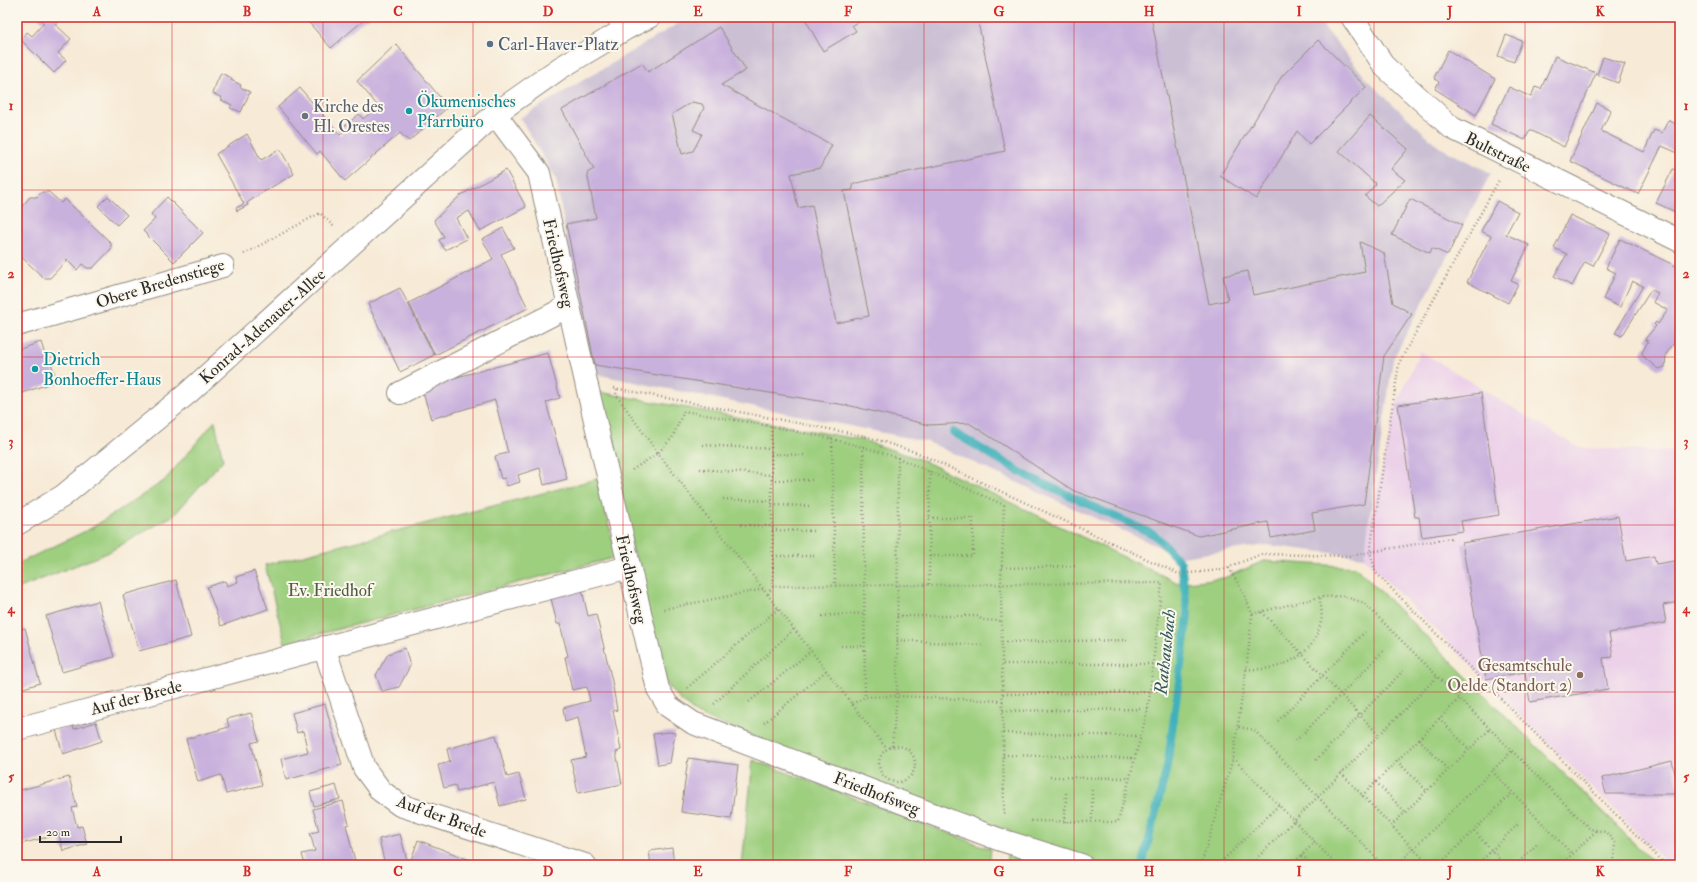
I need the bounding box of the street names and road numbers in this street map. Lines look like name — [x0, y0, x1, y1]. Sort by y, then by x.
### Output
street label: Bultstraße — [1461, 128, 1534, 177]
street label: Friedhofsweg — [538, 217, 579, 310]
street label: Obere Bredenstiege — [93, 254, 227, 313]
street label: Konrad-Adenauer-Allee — [195, 264, 330, 389]
street label: Friedhofsweg — [611, 533, 652, 626]
street label: Auf der Brede — [87, 675, 184, 720]
street label: Friedhofsweg — [831, 767, 924, 820]
street label: Auf der Brede — [393, 790, 490, 842]

